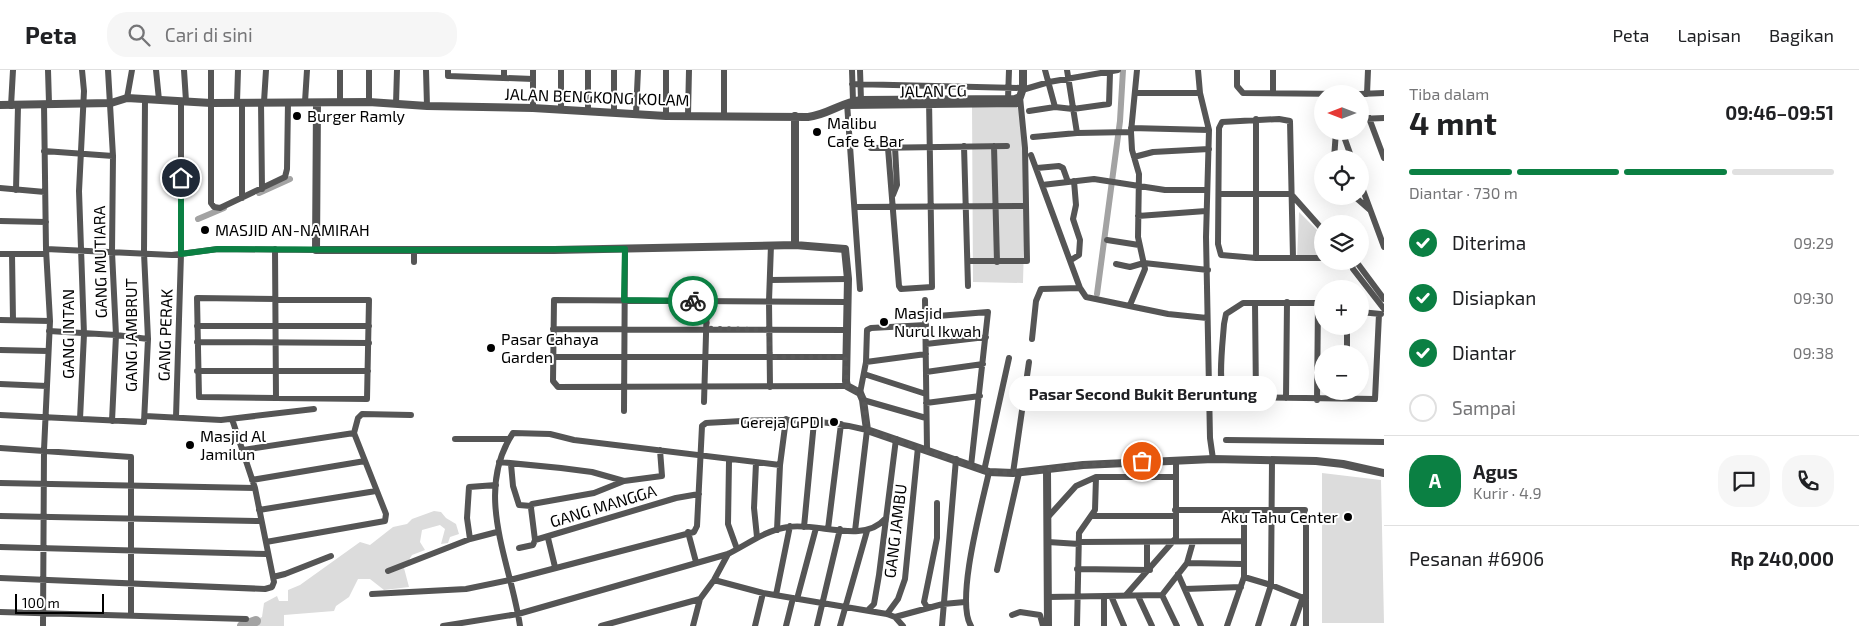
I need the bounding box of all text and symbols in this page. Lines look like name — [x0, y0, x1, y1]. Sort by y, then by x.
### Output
search box — [107, 12, 457, 57]
text: Peta — [25, 20, 77, 49]
icon: search — [125, 21, 153, 49]
text: Cari di sini — [165, 23, 253, 46]
text: Peta — [1612, 24, 1649, 46]
text: Lapisan — [1677, 24, 1741, 46]
text: Bagikan — [1769, 24, 1834, 46]
street label: JALAN CG — [899, 80, 967, 101]
street label: JALAN BENGKONG KOLAM — [504, 84, 690, 109]
text: Tiba dalam — [1409, 84, 1489, 103]
north arrow — [1314, 85, 1369, 140]
map controls — [1314, 85, 1369, 400]
text: 09:46–09:51 — [1725, 101, 1834, 124]
text: 4 mnt — [1409, 103, 1497, 141]
place label: Burger Ramly — [307, 106, 406, 125]
marker: Burger Ramly — [291, 110, 303, 122]
place label: Malibu Cafe & Bar — [827, 113, 905, 150]
marker: Malibu Cafe & Bar — [811, 126, 823, 138]
button: locate — [1314, 150, 1369, 205]
pin — [160, 157, 202, 199]
icon: home — [167, 164, 195, 192]
text: Diantar · 730 m — [1409, 183, 1518, 202]
street label: GANG MUTIARA — [89, 205, 110, 319]
button: layers — [1314, 215, 1369, 270]
place label: MASJID AN-NAMIRAH — [215, 220, 370, 239]
marker: MASJID AN-NAMIRAH — [199, 224, 211, 236]
icon: check — [1409, 229, 1437, 257]
text: Diterima — [1452, 231, 1526, 254]
text: 09:29 — [1793, 233, 1834, 252]
courier — [668, 276, 718, 326]
street label: GANG JAMBRUT — [121, 278, 140, 392]
button: + — [1314, 280, 1369, 335]
icon: check — [1409, 284, 1437, 312]
text: Disiapkan — [1452, 286, 1536, 309]
icon: bike — [679, 287, 707, 315]
street label: GANG PERAK — [153, 288, 176, 382]
text: 09:30 — [1793, 288, 1834, 307]
street label: GANG INTAN — [58, 289, 77, 379]
place label: Masjid Nurul Ikwah — [894, 303, 981, 340]
marker: Masjid Nurul Ikwah — [878, 316, 890, 328]
place label: Pasar Cahaya Garden — [501, 329, 599, 366]
icon: check — [1409, 339, 1437, 367]
text: Diantar — [1452, 341, 1516, 364]
marker: Pasar Cahaya Garden — [485, 342, 497, 354]
text: 09:38 — [1793, 343, 1834, 362]
button: − — [1314, 345, 1369, 400]
callout: Pasar Second Bukit Beruntung — [1008, 376, 1276, 411]
text: Pasar Second Bukit Beruntung — [1029, 384, 1257, 403]
text: Sampai — [1452, 396, 1516, 419]
place label: Gereja GPDI — [740, 412, 824, 432]
marker: Gereja GPDI — [828, 416, 840, 428]
place label: Masjid Al Jamilun — [200, 426, 266, 463]
marker: Masjid Al Jamilun — [184, 439, 196, 451]
pin — [1121, 440, 1163, 482]
icon: bag — [1128, 447, 1156, 475]
button: chat — [1718, 455, 1770, 507]
button: phone — [1782, 455, 1834, 507]
text: Agus — [1473, 460, 1518, 483]
text: A — [1429, 469, 1441, 492]
street label: GANG MANGGA — [547, 480, 658, 531]
street label: GANG JAMBU — [879, 483, 910, 579]
text: Kurir · 4.9 — [1473, 483, 1542, 502]
place label: Aku Tahu Center — [1221, 507, 1339, 526]
marker: Aku Tahu Center — [1342, 511, 1354, 523]
text: Pesanan #6906 — [1409, 547, 1544, 570]
text: Rp 240,000 — [1731, 547, 1834, 570]
scale bar — [15, 591, 104, 614]
text: 100 m — [22, 594, 60, 611]

